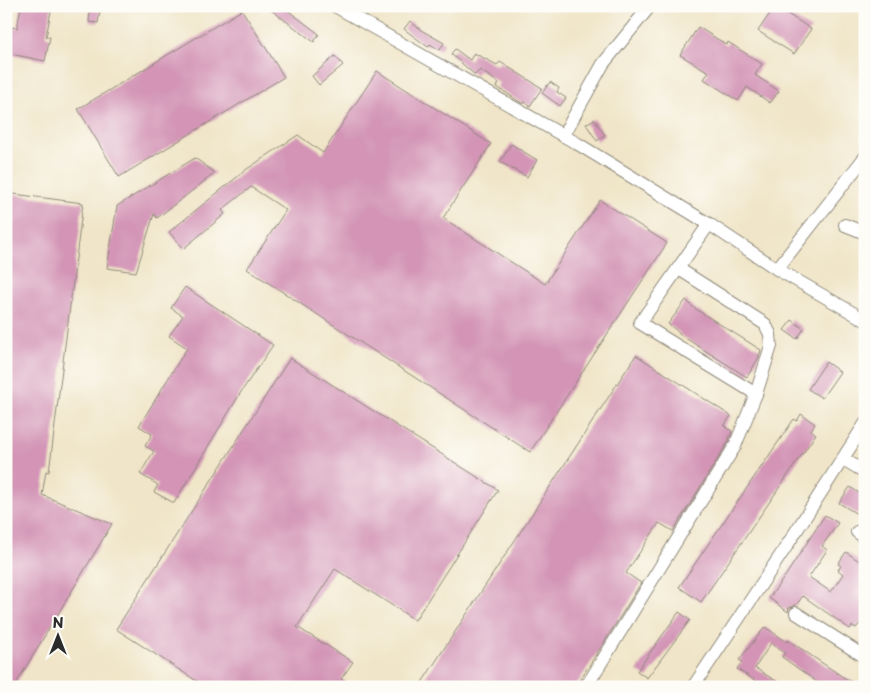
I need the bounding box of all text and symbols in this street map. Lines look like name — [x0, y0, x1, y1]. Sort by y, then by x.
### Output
north arrow — [32, 610, 82, 660]
text: N — [52, 612, 64, 633]

